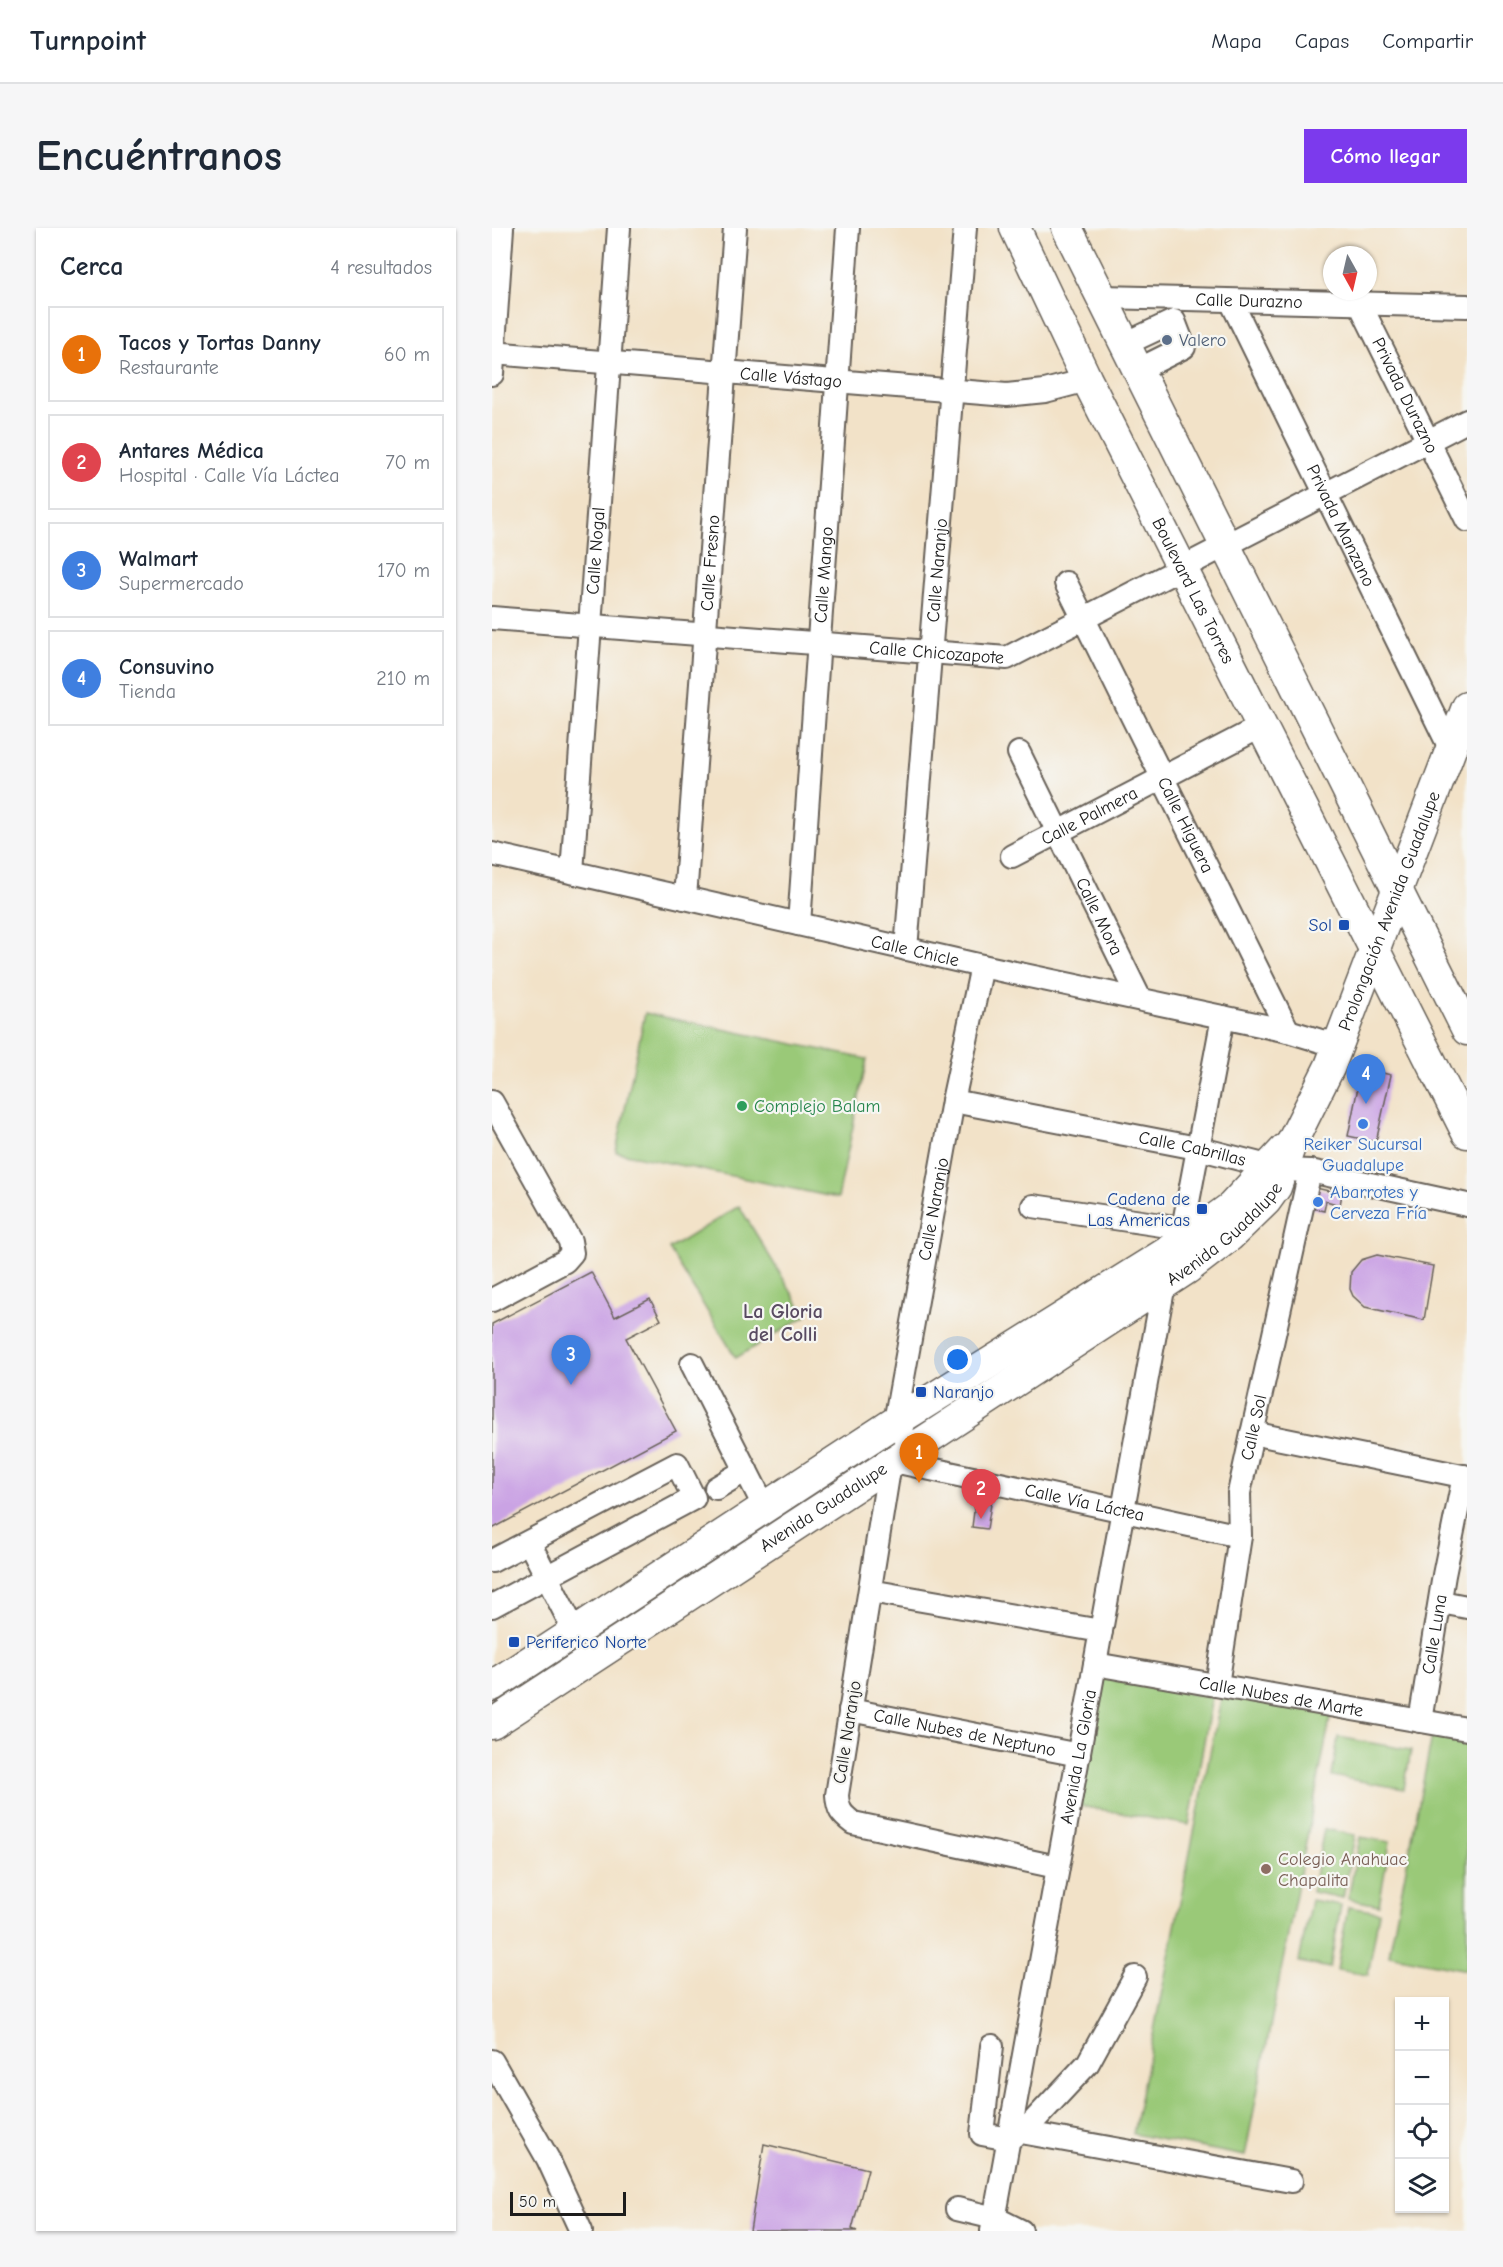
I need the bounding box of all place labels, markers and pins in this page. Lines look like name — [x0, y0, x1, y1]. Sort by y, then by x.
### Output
place label: Valero — [1179, 330, 1226, 351]
marker: Valero — [1160, 333, 1174, 347]
place label: Sol — [1309, 915, 1332, 936]
marker: Sol — [1337, 918, 1351, 932]
pin: 4 — [1346, 1054, 1386, 1104]
place label: Complejo Balam — [754, 1096, 880, 1117]
marker: Complejo Balam — [735, 1099, 749, 1113]
marker: Reiker Sucursal Guadalupe — [1356, 1117, 1370, 1131]
place label: Reiker Sucursal Guadalupe — [1304, 1134, 1422, 1176]
place label: Abarrotes y Cerveza Fría — [1330, 1182, 1427, 1224]
place label: Cadena de Las Americas — [1087, 1189, 1190, 1231]
marker: Abarrotes y Cerveza Fría — [1311, 1195, 1325, 1209]
marker: Cadena de Las Americas — [1195, 1202, 1209, 1216]
pin: 3 — [552, 1336, 590, 1385]
place label: Naranjo — [933, 1382, 994, 1403]
marker: Naranjo — [914, 1385, 928, 1399]
pin: 1 — [900, 1434, 938, 1483]
pin: 2 — [962, 1470, 1000, 1519]
place label: Periferico Norte — [526, 1632, 647, 1653]
marker: Periferico Norte — [507, 1635, 521, 1649]
place label: Colegio Anahuac Chapalita — [1278, 1849, 1408, 1891]
marker: Colegio Anahuac Chapalita — [1259, 1862, 1273, 1876]

